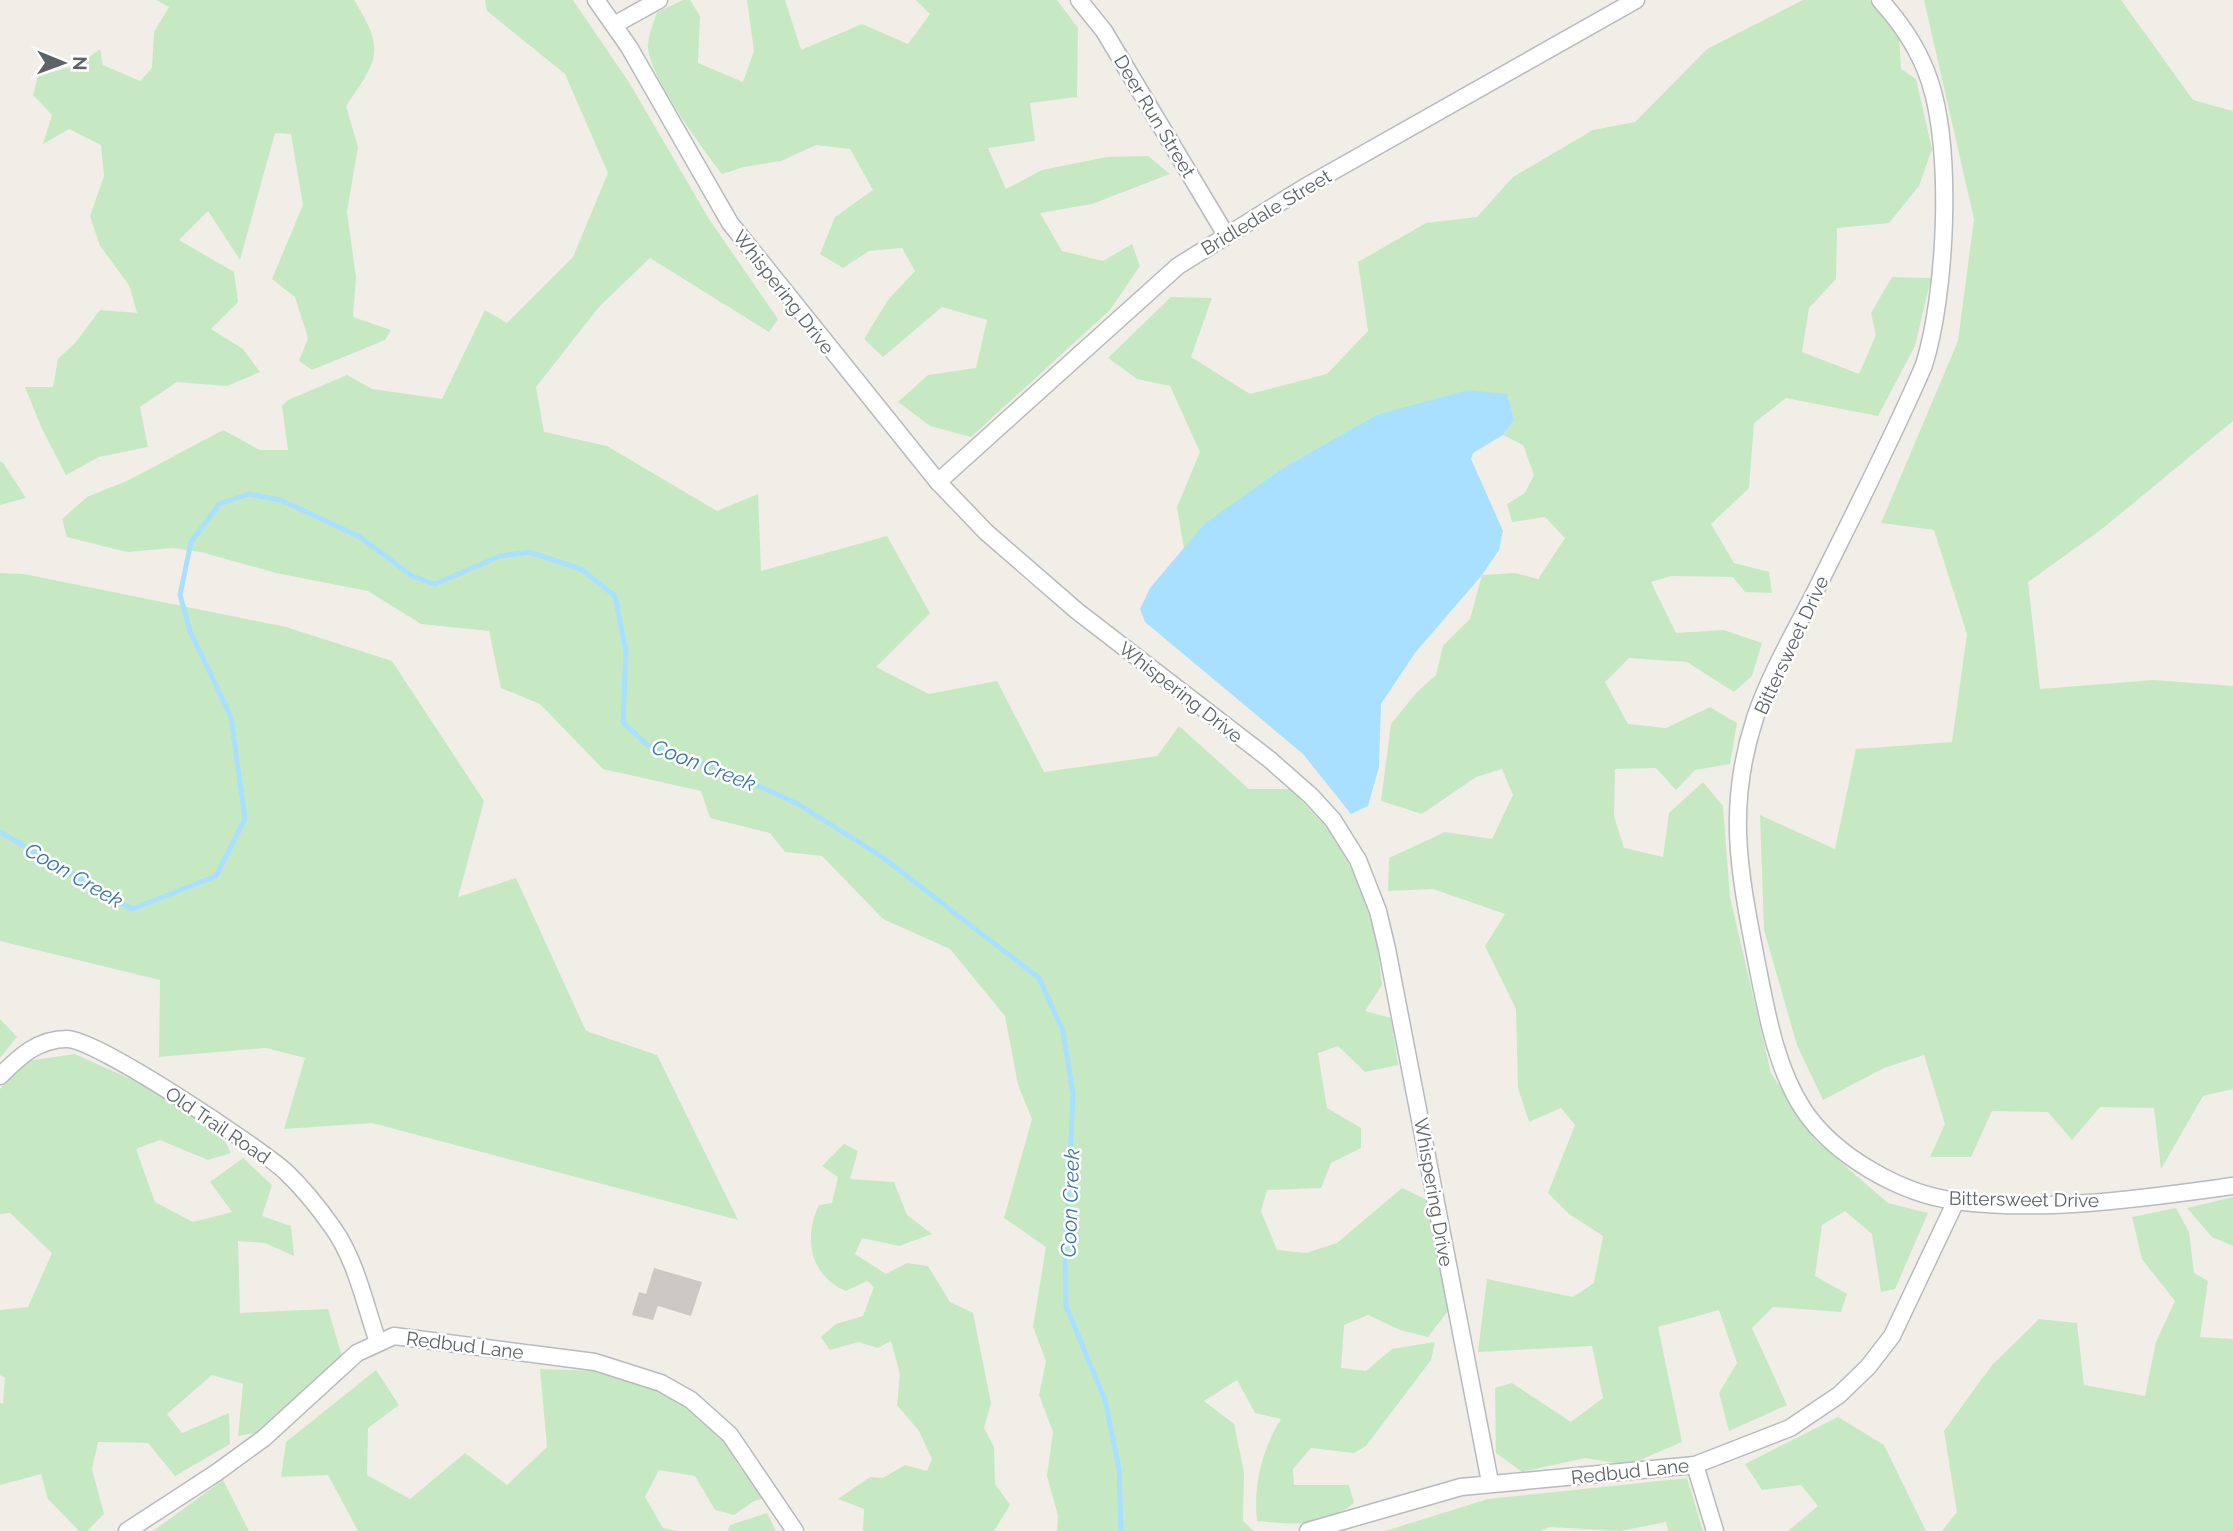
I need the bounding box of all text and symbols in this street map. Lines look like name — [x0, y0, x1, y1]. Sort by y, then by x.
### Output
north arrow — [28, 28, 98, 98]
street label: Deer Run Street — [1110, 51, 1201, 182]
text: N — [69, 56, 91, 71]
street label: Bridledale Street — [1197, 164, 1335, 259]
street label: Whispering Drive — [729, 226, 839, 358]
street label: Bittersweet Drive — [1749, 572, 1833, 718]
street label: Whispering Drive — [1115, 637, 1247, 747]
water label: Coon Creek — [649, 734, 759, 796]
water label: Coon Creek — [20, 837, 128, 913]
street label: Old Trail Road — [161, 1082, 275, 1168]
street label: Whispering Drive — [1410, 1116, 1458, 1268]
water label: Coon Creek — [1056, 1148, 1084, 1258]
street label: Bittersweet Drive — [1949, 1187, 2099, 1211]
street label: Redbud Lane — [405, 1327, 525, 1363]
street label: Redbud Lane — [1570, 1454, 1690, 1488]

